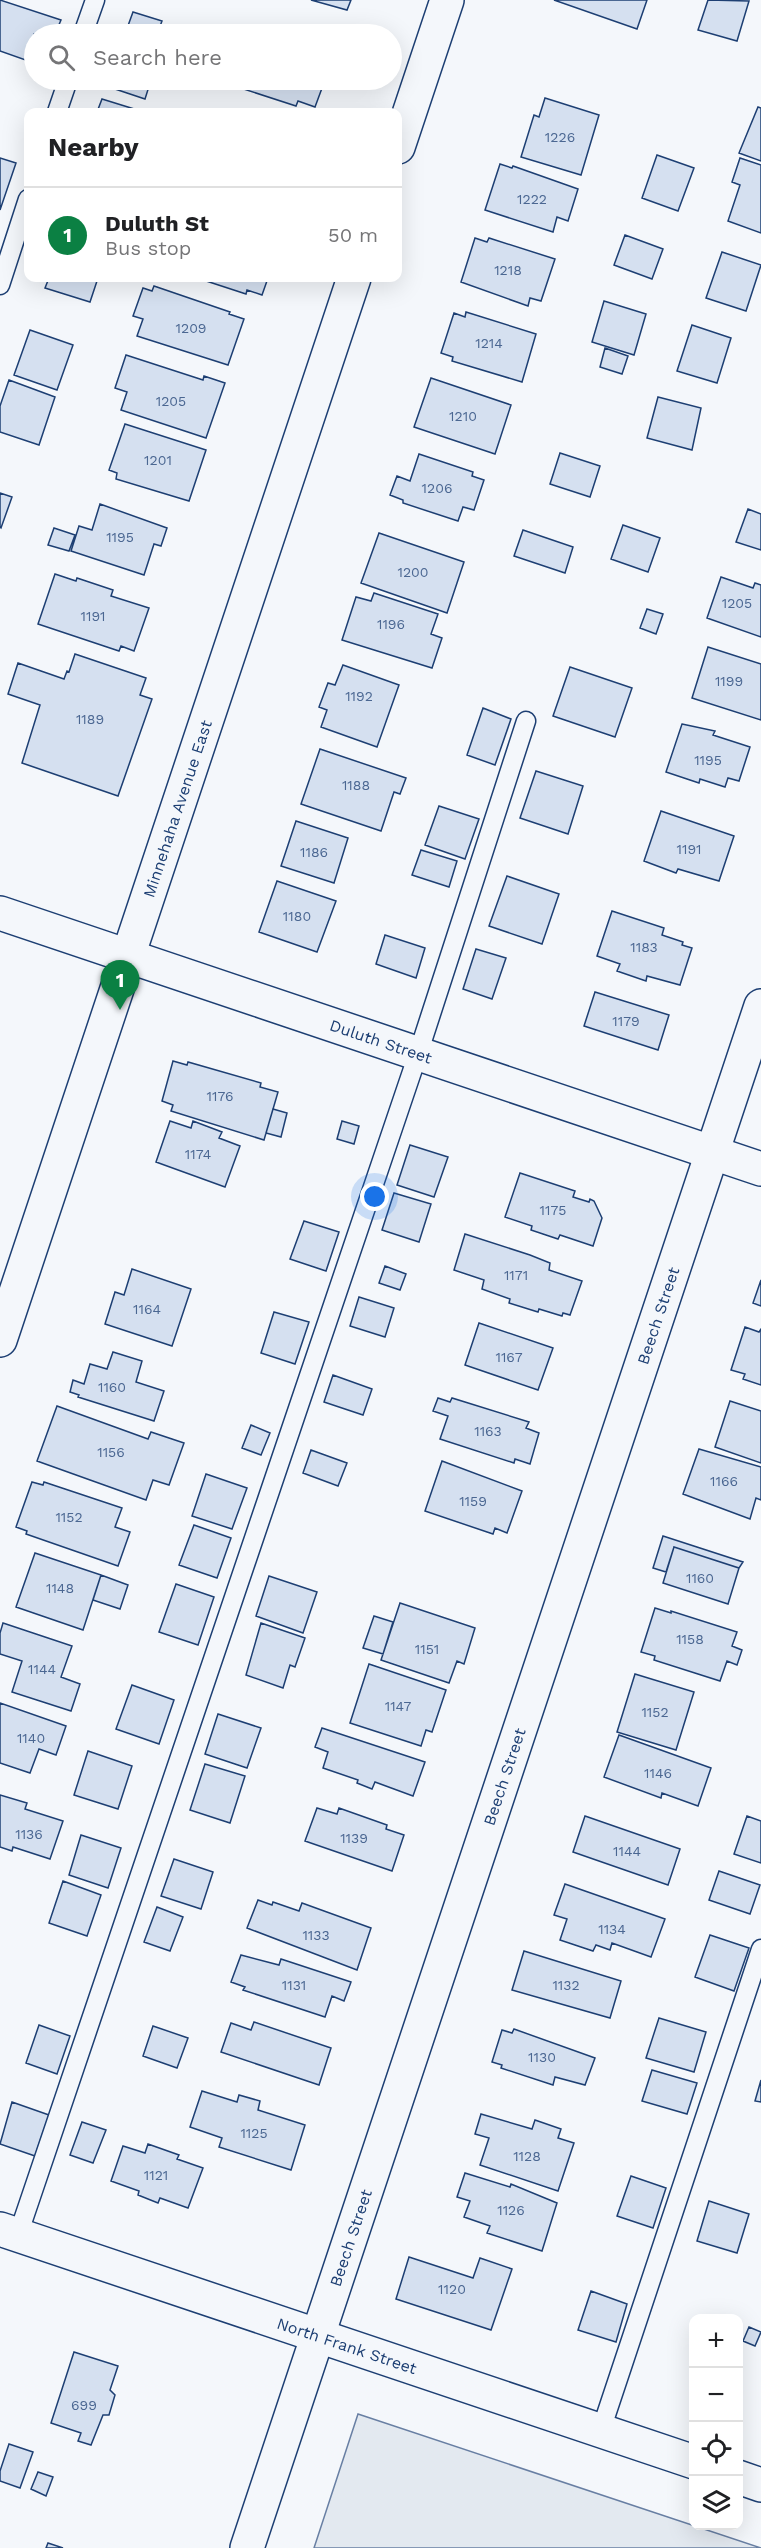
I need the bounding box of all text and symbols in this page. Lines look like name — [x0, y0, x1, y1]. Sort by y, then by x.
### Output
search box — [24, 24, 402, 90]
icon: search — [45, 41, 78, 74]
text: Search here — [93, 45, 222, 70]
house number: 1226 — [545, 129, 575, 145]
text: Nearby — [48, 132, 139, 162]
house number: 1222 — [517, 191, 547, 207]
text: Duluth St — [105, 211, 209, 236]
text: 1 — [63, 223, 72, 247]
text: 50 m — [328, 223, 378, 247]
text: Bus stop — [105, 236, 191, 260]
house number: 1218 — [494, 262, 522, 278]
house number: 1209 — [176, 320, 206, 336]
house number: 1214 — [475, 335, 503, 351]
house number: 1205 — [156, 393, 186, 409]
house number: 1210 — [449, 408, 477, 424]
house number: 1201 — [144, 452, 172, 468]
house number: 1206 — [422, 480, 452, 496]
house number: 1195 — [106, 529, 134, 545]
house number: 1200 — [397, 564, 429, 580]
house number: 1205 — [722, 595, 752, 611]
house number: 1191 — [80, 608, 106, 624]
house number: 1196 — [377, 616, 405, 632]
house number: 1199 — [715, 673, 743, 689]
house number: 1192 — [345, 688, 373, 704]
house number: 1189 — [76, 711, 104, 727]
street label: Minnehaha Avenue East — [139, 717, 216, 900]
house number: 1195 — [694, 752, 722, 768]
house number: 1188 — [342, 777, 370, 793]
house number: 1191 — [676, 841, 702, 857]
house number: 1186 — [300, 844, 328, 860]
house number: 1180 — [283, 908, 311, 924]
house number: 1183 — [630, 939, 658, 955]
pin: 1 — [100, 960, 140, 1010]
house number: 1179 — [612, 1013, 640, 1029]
street label: Duluth Street — [328, 1015, 435, 1067]
house number: 1176 — [206, 1088, 234, 1104]
house number: 1174 — [185, 1146, 211, 1162]
your location — [360, 1182, 389, 1211]
house number: 1175 — [540, 1202, 566, 1218]
street label: Beech Street — [633, 1264, 683, 1367]
house number: 1171 — [504, 1267, 528, 1283]
house number: 1164 — [133, 1301, 161, 1317]
house number: 1167 — [495, 1349, 523, 1365]
house number: 1160 — [98, 1379, 126, 1395]
house number: 1163 — [474, 1423, 502, 1439]
house number: 1156 — [97, 1444, 125, 1460]
house number: 1166 — [710, 1473, 738, 1489]
house number: 1159 — [459, 1493, 487, 1509]
house number: 1152 — [55, 1509, 83, 1525]
house number: 1160 — [686, 1570, 714, 1586]
house number: 1148 — [46, 1580, 74, 1596]
house number: 1158 — [676, 1631, 704, 1647]
house number: 1151 — [415, 1641, 439, 1657]
house number: 1144 — [28, 1661, 56, 1677]
house number: 1147 — [385, 1698, 411, 1714]
house number: 1152 — [641, 1704, 669, 1720]
street label: Beech Street — [479, 1725, 529, 1828]
house number: 1140 — [17, 1730, 45, 1746]
house number: 1146 — [644, 1765, 672, 1781]
house number: 1136 — [15, 1826, 43, 1842]
house number: 1139 — [340, 1830, 368, 1846]
house number: 1144 — [613, 1843, 641, 1859]
house number: 1134 — [598, 1921, 626, 1937]
house number: 1133 — [302, 1927, 330, 1943]
house number: 1131 — [282, 1977, 306, 1993]
house number: 1132 — [552, 1977, 580, 1993]
house number: 1130 — [528, 2049, 556, 2065]
house number: 1125 — [240, 2125, 268, 2141]
house number: 1128 — [513, 2148, 541, 2164]
house number: 1121 — [144, 2167, 168, 2183]
street label: Beech Street — [325, 2186, 376, 2289]
house number: 1126 — [497, 2202, 525, 2218]
house number: 1120 — [438, 2281, 466, 2297]
street label: North Frank Street — [275, 2313, 420, 2378]
map controls — [689, 2314, 743, 2530]
button: + — [689, 2314, 743, 2368]
button: − — [689, 2368, 743, 2422]
house number: 699 — [71, 2397, 97, 2413]
button: locate — [689, 2422, 743, 2476]
button: layers — [689, 2476, 743, 2530]

